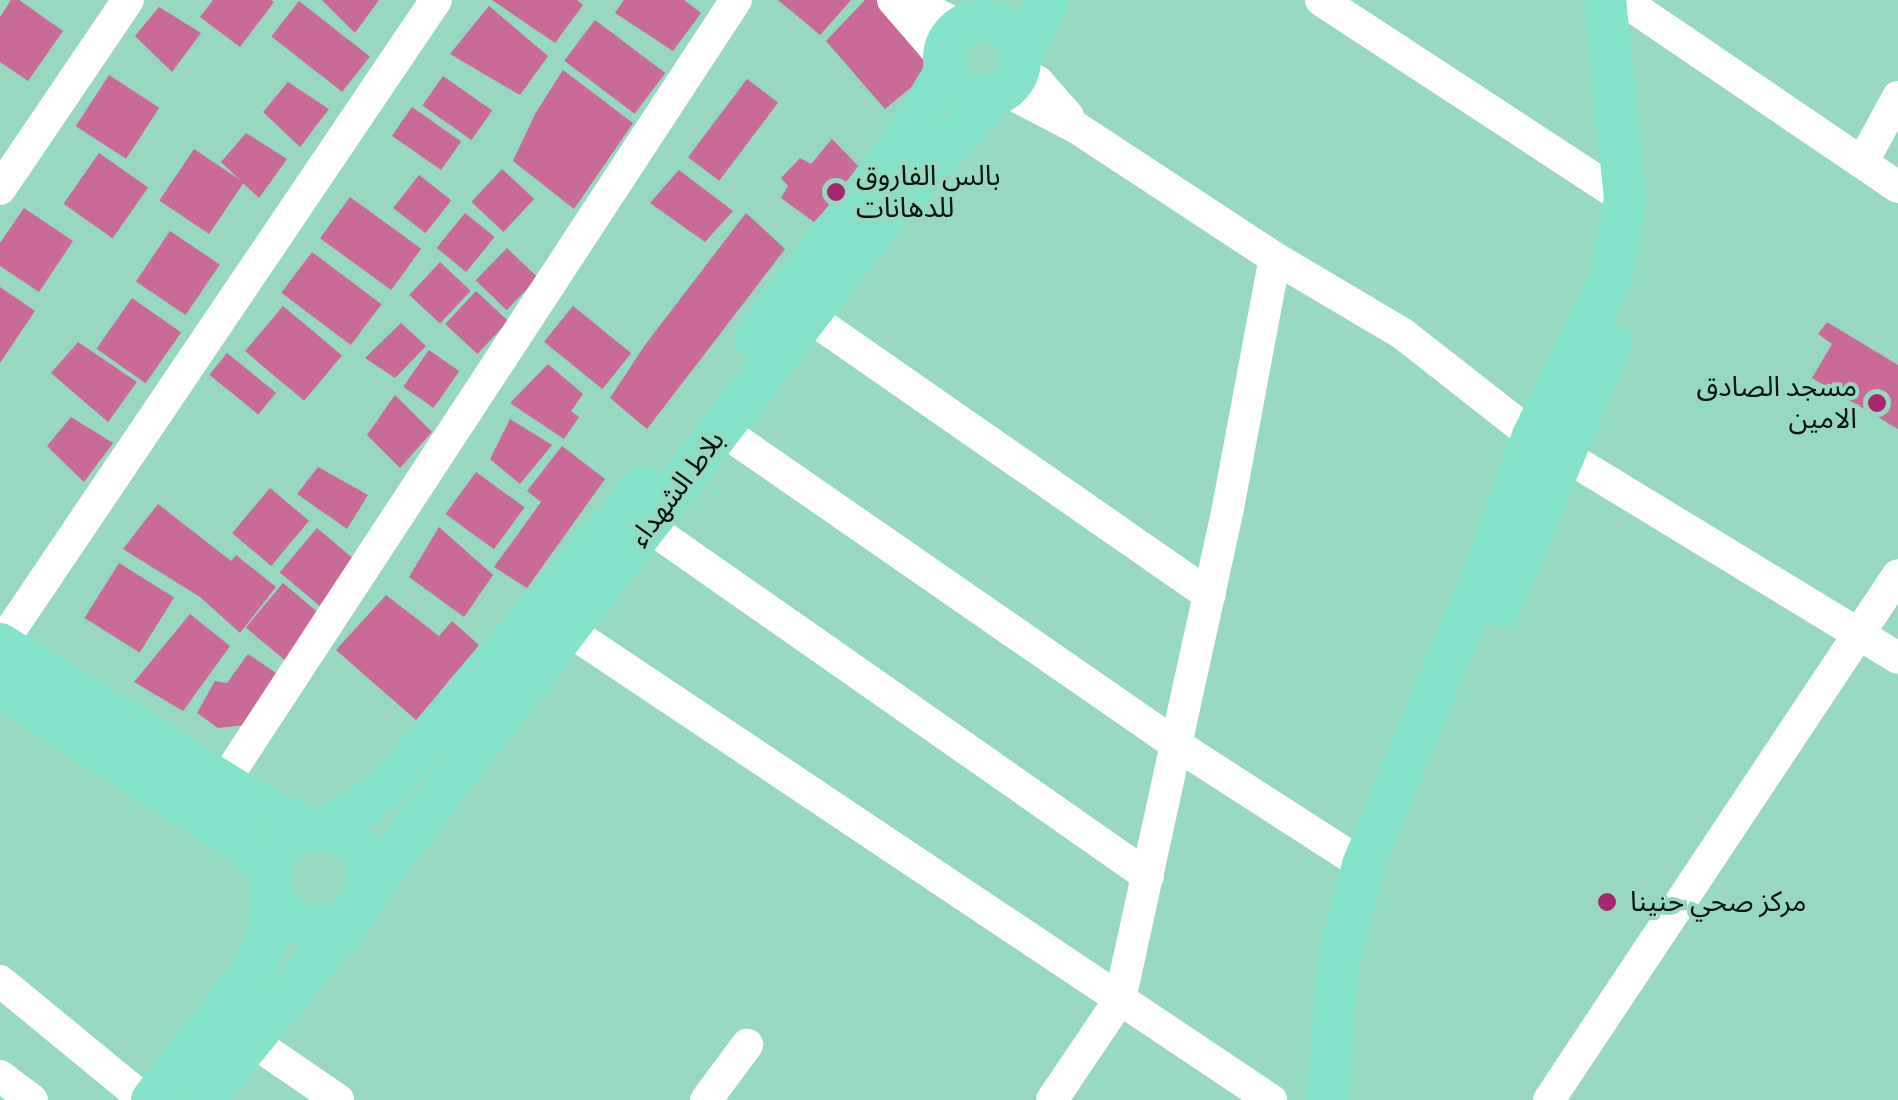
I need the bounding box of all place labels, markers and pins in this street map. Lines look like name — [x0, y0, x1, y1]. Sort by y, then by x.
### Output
place label: بالس الفاروق للدهانات — [856, 159, 1001, 225]
marker: بالس الفاروق للدهانات — [825, 181, 847, 203]
place label: مسجد الصادق الامين — [1696, 370, 1857, 436]
marker: مسجد الصادق الامين — [1866, 392, 1888, 414]
place label: مركز صحي حنينا — [1630, 885, 1807, 919]
marker: مركز صحي حنينا — [1594, 889, 1620, 915]

